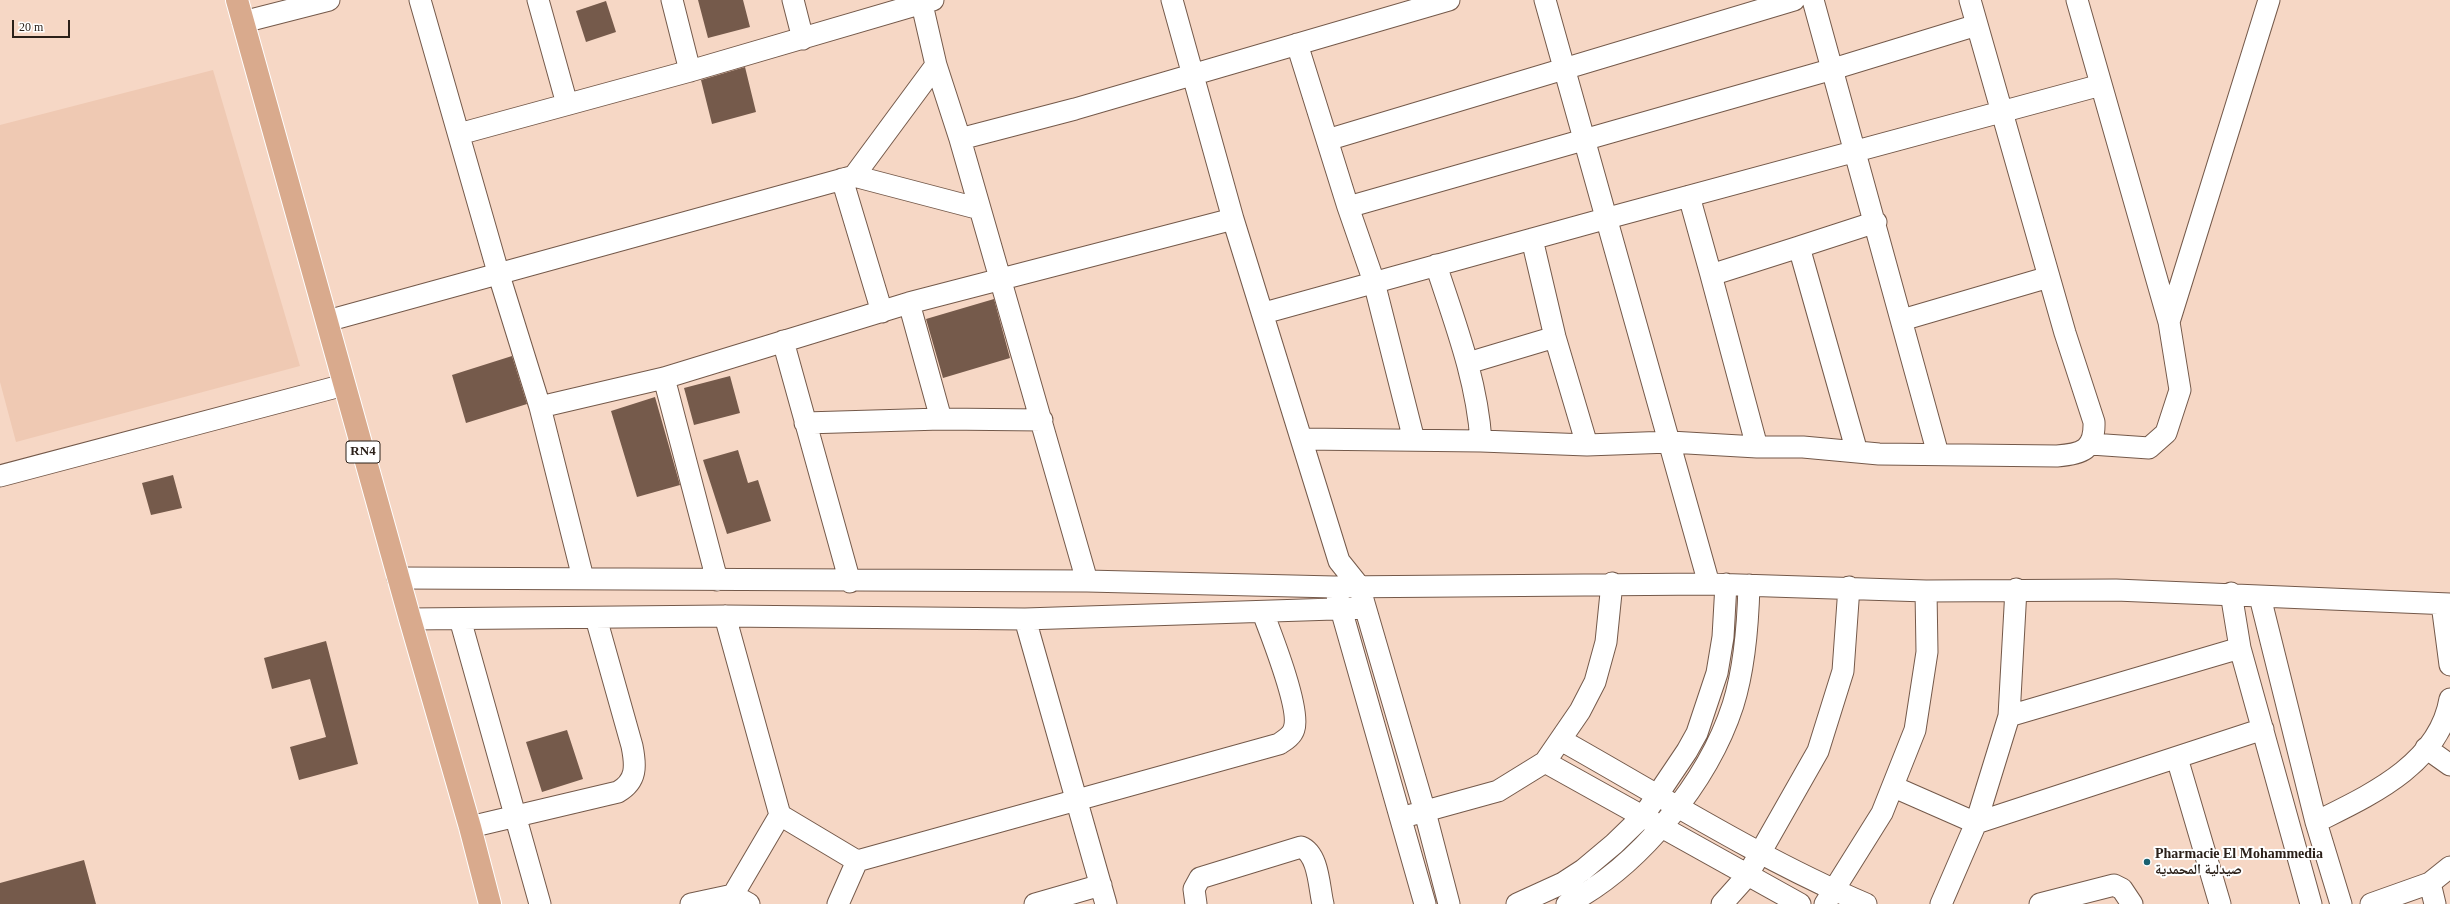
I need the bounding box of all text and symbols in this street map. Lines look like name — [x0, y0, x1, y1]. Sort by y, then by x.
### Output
scale bar — [14, 12, 72, 38]
text: 20 m — [19, 20, 43, 34]
road number: RN4 — [346, 441, 380, 463]
place label: Pharmacie El Mohammedia صيدلية المحمدية — [2155, 846, 2323, 878]
marker: Pharmacie El Mohammedia صيدلية المحمدية — [2142, 857, 2152, 867]

